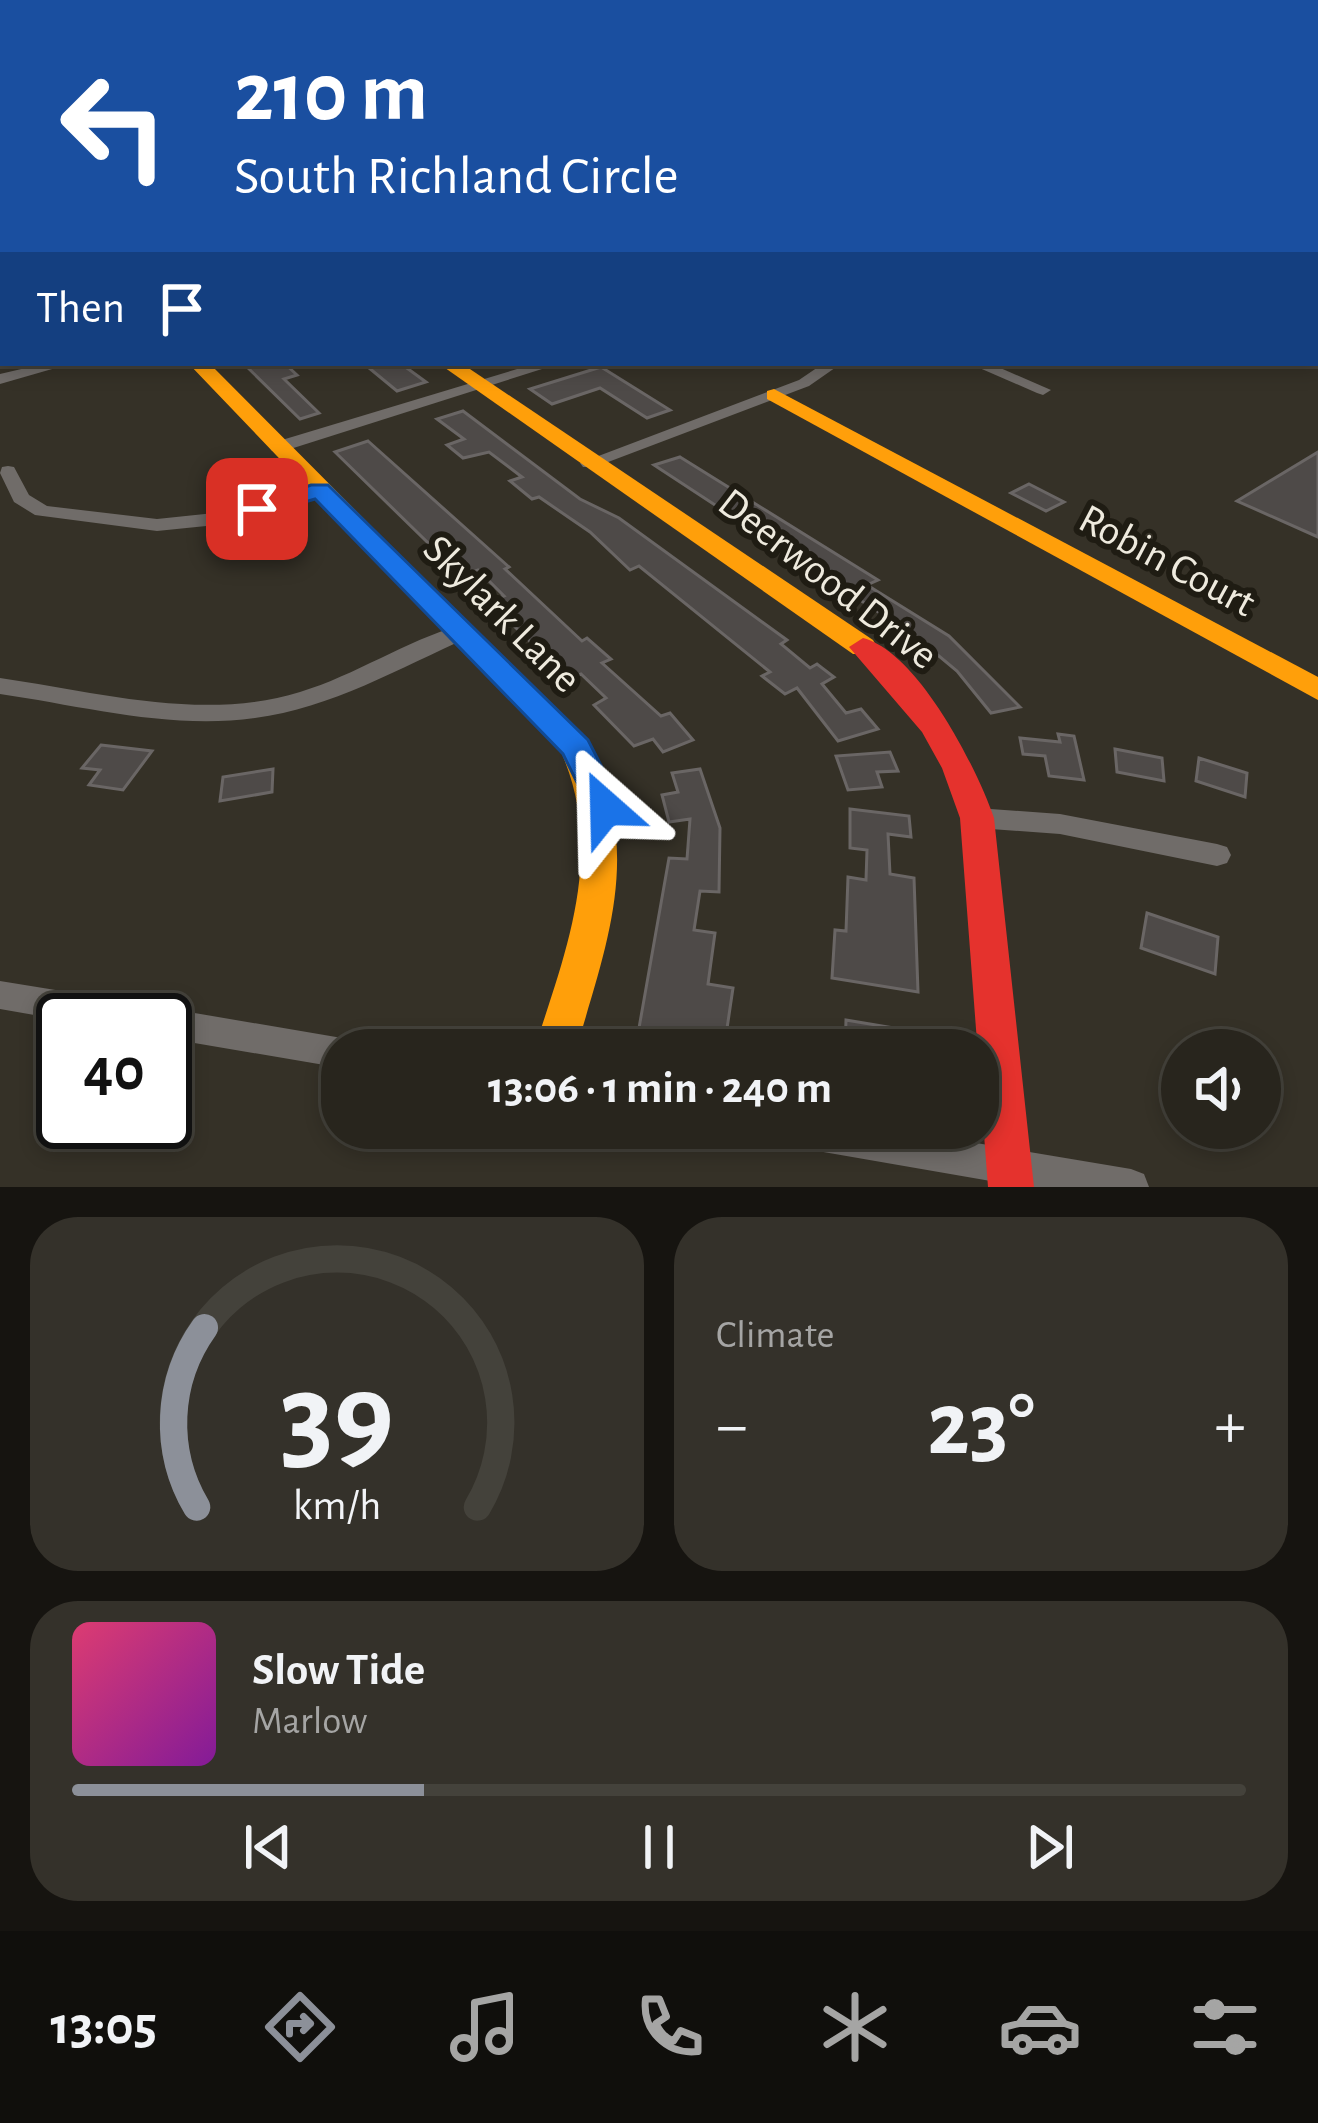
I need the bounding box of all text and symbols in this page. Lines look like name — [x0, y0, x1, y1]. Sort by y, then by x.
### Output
icon: left — [36, 48, 192, 204]
text: 210 m — [234, 52, 428, 136]
text: South Richland Circle — [234, 150, 679, 204]
icon: arrive — [149, 276, 215, 342]
text: Then — [36, 286, 125, 331]
pin — [206, 458, 308, 560]
icon: arrive — [224, 476, 290, 542]
street label: Deerwood Drive — [711, 481, 945, 677]
street label: Robin Court — [1072, 497, 1262, 625]
street label: Skylark Lane — [415, 527, 589, 701]
position arrow — [543, 745, 669, 871]
speed limit sign: 40 — [36, 993, 192, 1149]
map controls — [1161, 1029, 1281, 1149]
button: sound — [1161, 1029, 1281, 1149]
text: 13:06 · 1 min · 240 m — [488, 1066, 832, 1111]
text: Climate — [716, 1316, 834, 1355]
text: 39 — [280, 1356, 394, 1481]
text: 23° — [927, 1381, 1035, 1471]
text: − — [716, 1393, 748, 1459]
text: + — [1214, 1393, 1246, 1459]
text: km/h — [293, 1485, 381, 1528]
text: Slow Tide — [252, 1648, 425, 1693]
text: Marlow — [252, 1702, 367, 1741]
icon: previous — [235, 1814, 301, 1880]
icon: pause — [626, 1814, 692, 1880]
icon: next — [1017, 1814, 1083, 1880]
icon: directions — [258, 1985, 342, 2069]
icon: music — [443, 1985, 527, 2069]
icon: phone — [628, 1985, 712, 2069]
icon: climate — [813, 1985, 897, 2069]
icon: car — [998, 1985, 1082, 2069]
icon: filters — [1183, 1985, 1267, 2069]
text: 13:05 — [51, 2000, 157, 2054]

